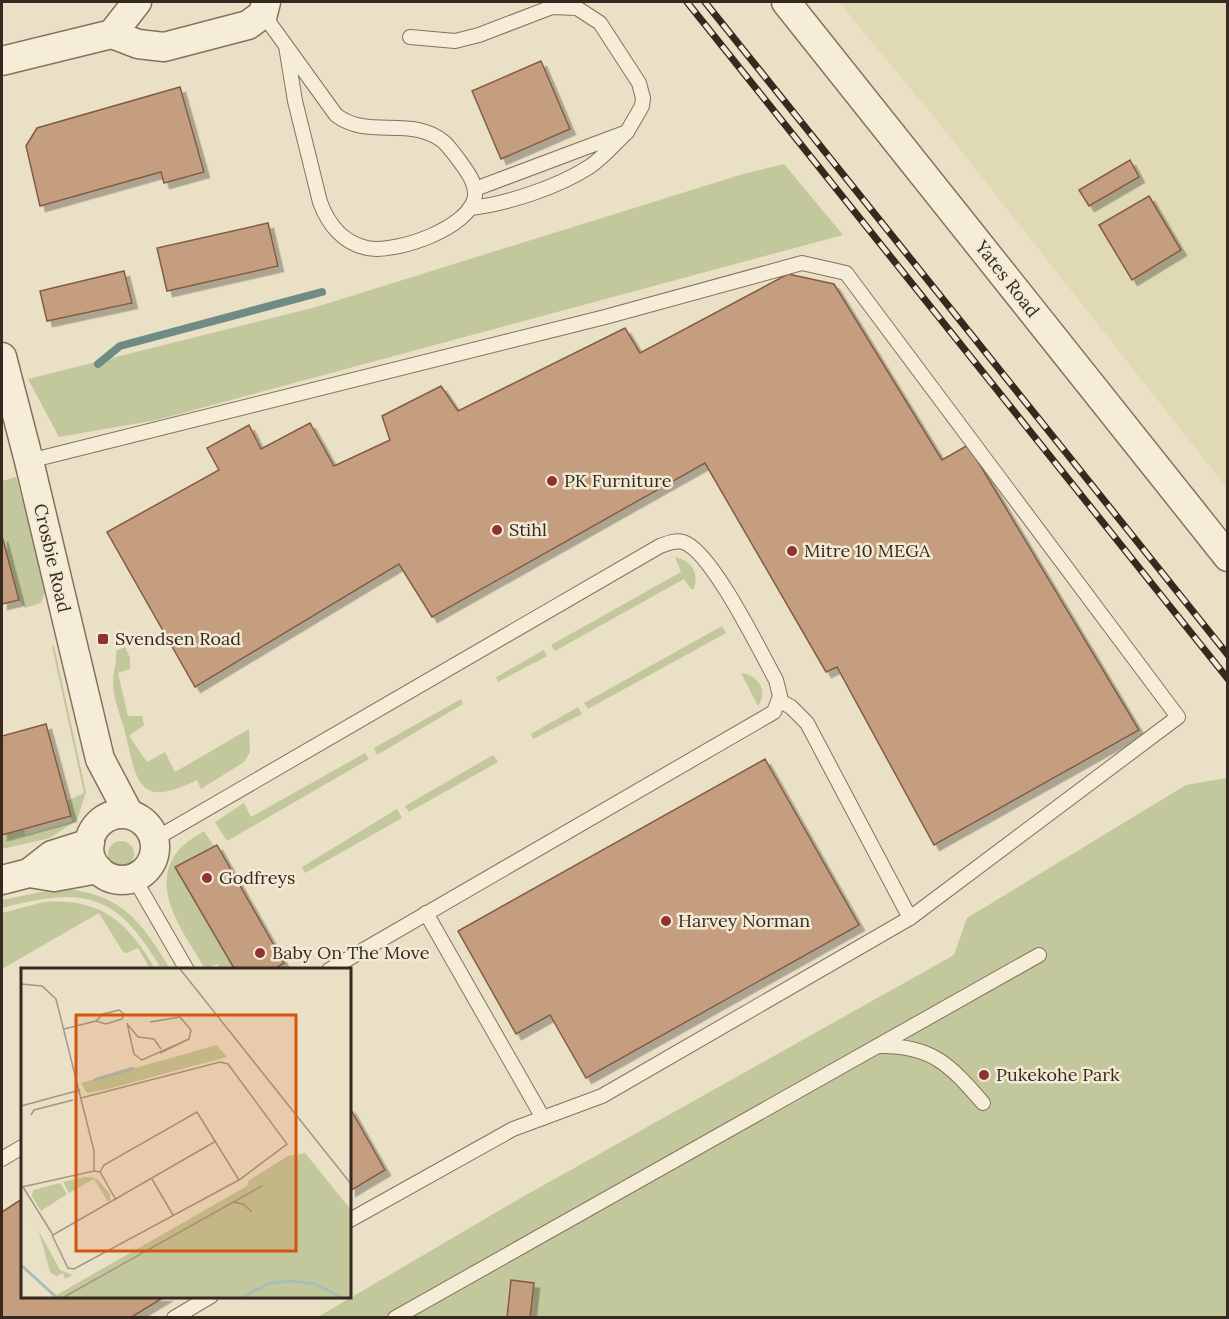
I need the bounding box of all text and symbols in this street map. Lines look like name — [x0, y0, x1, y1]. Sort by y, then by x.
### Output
street label: Yates Road — [970, 235, 1045, 322]
place label: PK Furniture — [564, 469, 672, 492]
marker: PK Furniture — [545, 474, 559, 488]
street label: Crosbie Road — [29, 501, 76, 615]
place label: Stihl — [509, 518, 547, 541]
marker: Stihl — [490, 523, 504, 537]
place label: Mitre 10 MEGA — [804, 539, 931, 562]
marker: Mitre 10 MEGA — [785, 544, 799, 558]
place label: Svendsen Road — [115, 627, 241, 650]
marker: Svendsen Road — [96, 632, 110, 646]
place label: Godfreys — [219, 866, 295, 889]
marker: Godfreys — [200, 871, 214, 885]
place label: Harvey Norman — [678, 909, 810, 932]
marker: Harvey Norman — [659, 914, 673, 928]
place label: Baby On The Move — [272, 941, 430, 964]
marker: Baby On The Move — [253, 946, 267, 960]
inset map — [21, 968, 351, 1298]
place label: Pukekohe Park — [996, 1063, 1120, 1086]
marker: Pukekohe Park — [977, 1068, 991, 1082]

